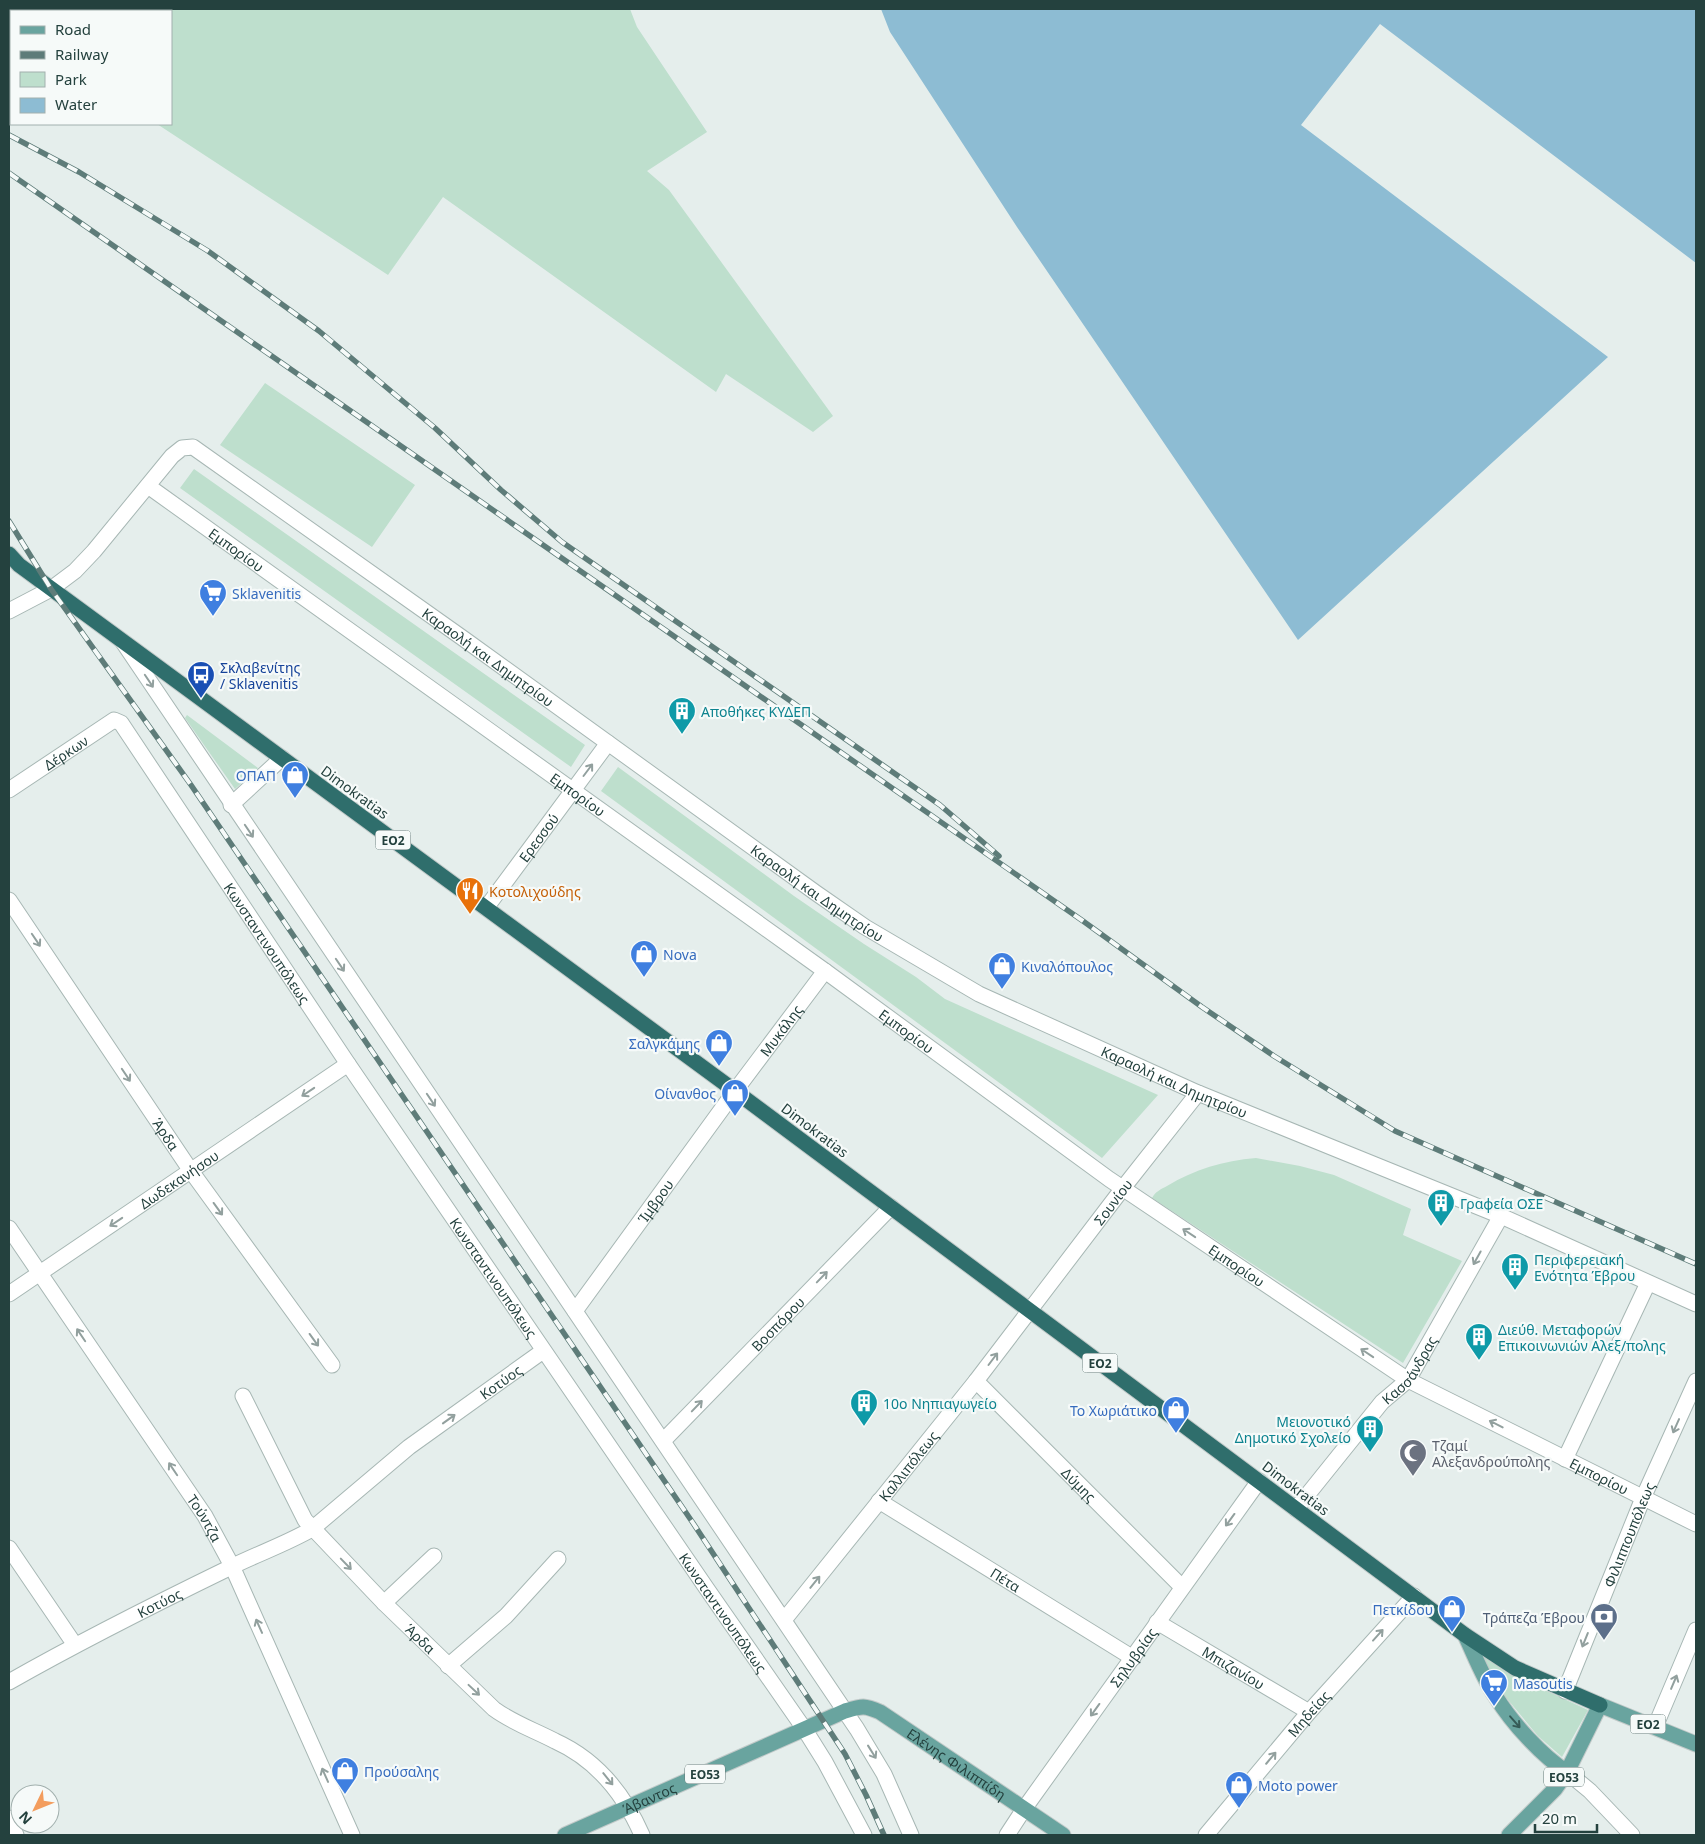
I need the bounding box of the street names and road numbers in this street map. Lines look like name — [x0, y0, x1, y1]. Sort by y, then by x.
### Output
street label: Εμπορίου — [205, 523, 268, 576]
street label: Καραολή και Δημητρίου — [419, 603, 558, 710]
street label: Δέρκων — [40, 731, 91, 774]
street label: Dimokratias — [317, 761, 393, 823]
street label: Εμπορίου — [547, 768, 609, 820]
street label: Ερεσσού — [514, 809, 563, 865]
road number: ΕΟ2 — [376, 830, 410, 850]
street label: Καραολή και Δημητρίου — [747, 840, 887, 945]
street label: Κωνσταντινουπόλεως — [220, 879, 315, 1007]
street label: Μυκάλης — [755, 1000, 806, 1060]
street label: Εμπορίου — [875, 1004, 938, 1057]
street label: Καραολή και Δημητρίου — [1098, 1041, 1250, 1122]
street label: Dimokratias — [778, 1099, 853, 1162]
street label: Άρδα — [148, 1114, 184, 1154]
street label: Δωδεκανήσου — [135, 1145, 222, 1213]
street label: Ίμβρου — [633, 1175, 677, 1227]
street label: Σουνίου — [1089, 1175, 1136, 1229]
street label: Κωνσταντινουπόλεως — [446, 1214, 542, 1341]
street label: Εμπορίου — [1205, 1239, 1269, 1291]
street label: Βοσπόρου — [747, 1292, 808, 1355]
street label: Κασσάνδρας — [1377, 1332, 1441, 1408]
road number: ΕΟ2 — [1082, 1354, 1118, 1372]
street label: Κοτύος — [476, 1360, 525, 1403]
street label: Καλλιπόλεως — [874, 1426, 942, 1505]
street label: Εμπορίου — [1567, 1453, 1632, 1498]
street label: Dimokratias — [1259, 1457, 1334, 1520]
street label: Δύμης — [1058, 1463, 1101, 1506]
street label: Φιλιππουπόλεως — [1599, 1479, 1659, 1590]
street label: Τούντζα — [183, 1490, 227, 1545]
street label: Κωνσταντινουπόλεως — [675, 1549, 772, 1676]
street label: Πέτα — [987, 1563, 1025, 1596]
street label: Κοτύος — [134, 1583, 185, 1622]
street label: Άρδα — [401, 1619, 440, 1658]
street label: Σηλυβρίας — [1105, 1623, 1161, 1691]
street label: Μπιζανίου — [1199, 1641, 1268, 1693]
street label: Μηδείας — [1283, 1686, 1334, 1741]
road number: ΕΟ2 — [1630, 1715, 1666, 1734]
street label: Ελένης Φιλιππίδη — [904, 1723, 1010, 1804]
road number: ΕΟ53 — [685, 1765, 725, 1784]
road number: ΕΟ53 — [1544, 1768, 1584, 1786]
street label: Άβαντος — [620, 1778, 679, 1818]

